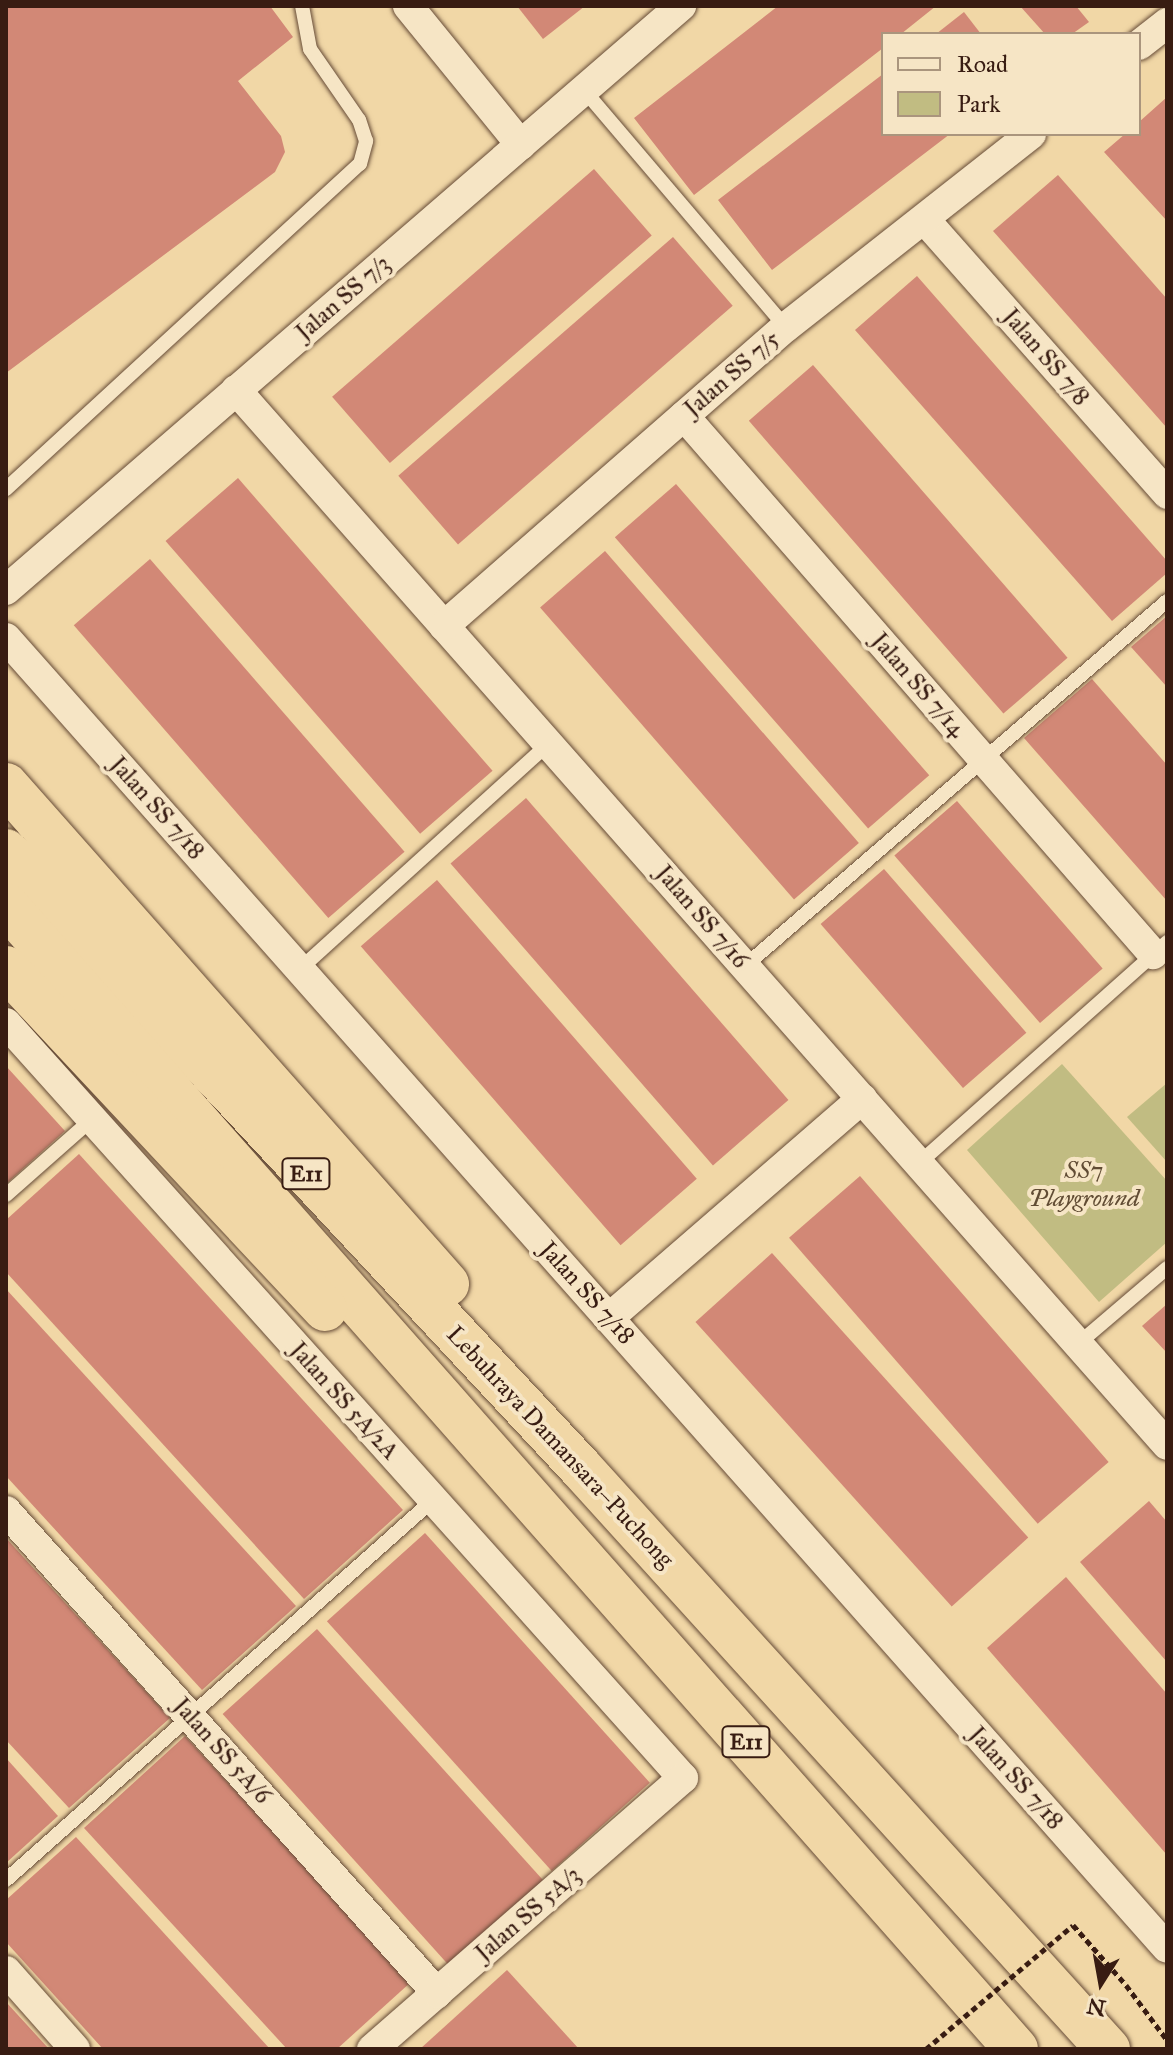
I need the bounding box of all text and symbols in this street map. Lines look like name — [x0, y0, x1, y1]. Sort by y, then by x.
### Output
legend — [881, 32, 1141, 136]
text: Road — [957, 49, 1008, 79]
text: Park — [957, 89, 1000, 119]
street label: Jalan SS 7/3 — [290, 249, 396, 347]
street label: Jalan SS 7/8 — [996, 303, 1096, 411]
street label: Jalan SS 7/5 — [678, 325, 786, 423]
street label: Jalan SS 7/14 — [865, 627, 971, 743]
street label: Jalan SS 7/18 — [103, 751, 211, 865]
street label: Jalan SS 7/16 — [649, 859, 755, 975]
road number: E11 — [280, 1156, 332, 1192]
park label: SS7 Playground — [1029, 1157, 1139, 1213]
street label: Jalan SS 7/18 — [533, 1236, 641, 1350]
street label: Lebuhraya Damansara–Puchong — [440, 1320, 680, 1574]
street label: Jalan SS 5A/2A — [284, 1336, 404, 1466]
street label: Jalan SS 5A/6 — [167, 1692, 277, 1810]
street label: Jalan SS 7/18 — [962, 1721, 1070, 1835]
road number: E11 — [720, 1724, 772, 1760]
street label: Jalan SS 5A/3 — [469, 1860, 587, 1968]
north arrow — [1061, 1943, 1141, 2023]
text: N — [1085, 1992, 1108, 2022]

